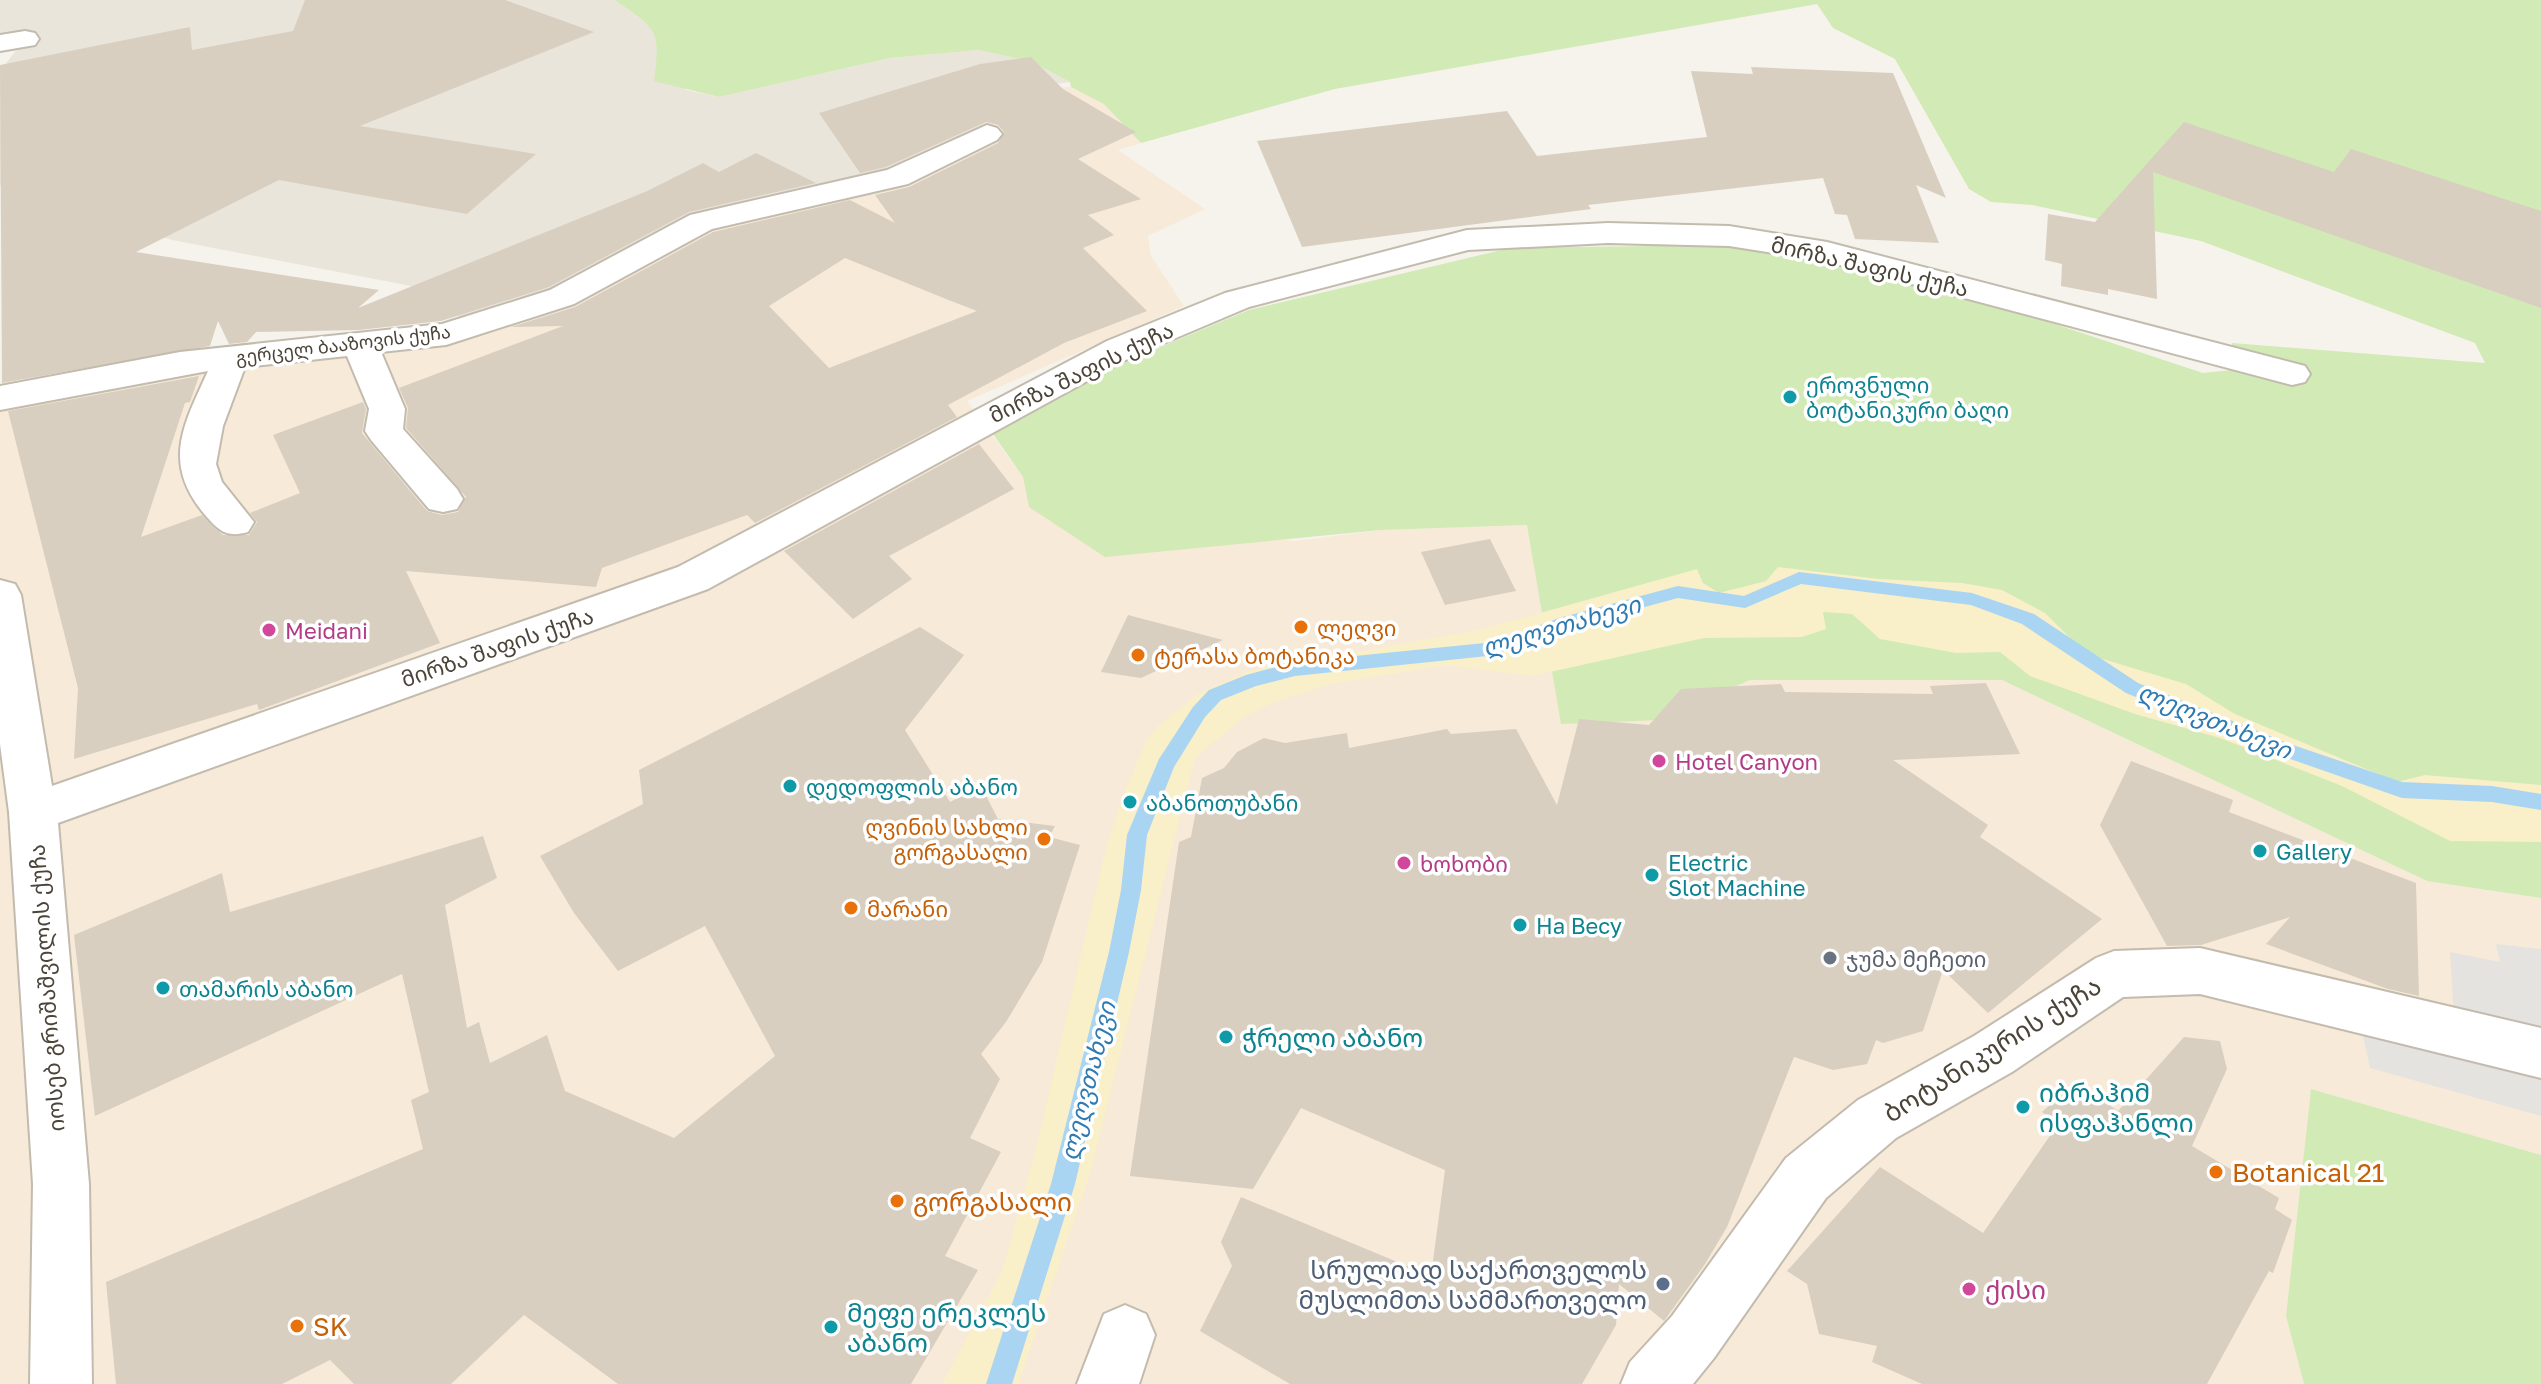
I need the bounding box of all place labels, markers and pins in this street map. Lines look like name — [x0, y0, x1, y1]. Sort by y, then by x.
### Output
place label: ეროვნული ბოტანიკური ბაღი — [1806, 371, 2009, 424]
marker: ეროვნული ბოტანიკური ბაღი — [1781, 388, 1799, 406]
place label: ლეღვი — [1317, 614, 1396, 642]
place label: Meidani — [285, 617, 368, 644]
marker: ლეღვი — [1292, 618, 1310, 636]
marker: Meidani — [260, 621, 278, 639]
place label: ტერასა ბოტანიკა — [1154, 642, 1355, 669]
marker: ტერასა ბოტანიკა — [1129, 646, 1147, 664]
place label: Hotel Canyon — [1675, 748, 1818, 775]
marker: Hotel Canyon — [1650, 752, 1668, 770]
place label: დედოფლის აბანო — [806, 773, 1018, 801]
marker: დედოფლის აბანო — [781, 777, 799, 795]
place label: აბანოთუბანი — [1146, 789, 1298, 816]
marker: აბანოთუბანი — [1121, 793, 1139, 811]
place label: ღვინის სახლი გორგასალი — [865, 813, 1028, 866]
marker: ღვინის სახლი გორგასალი — [1035, 830, 1053, 848]
place label: Gallery — [2276, 838, 2352, 865]
marker: Gallery — [2251, 842, 2269, 860]
place label: Electric Slot Machine — [1668, 849, 1805, 901]
place label: ხოხობი — [1420, 850, 1508, 877]
marker: ხოხობი — [1395, 854, 1413, 872]
marker: Electric Slot Machine — [1643, 866, 1661, 884]
place label: მარანი — [867, 895, 948, 922]
marker: მარანი — [842, 899, 860, 917]
place label: На Весу — [1536, 912, 1622, 939]
marker: На Весу — [1511, 916, 1529, 934]
place label: ჯუმა მეჩეთი — [1846, 945, 1987, 972]
marker: ჯუმა მეჩეთი — [1821, 949, 1839, 967]
place label: თამარის აბანო — [179, 975, 353, 1002]
marker: თამარის აბანო — [154, 979, 172, 997]
place label: ჭრელი აბანო — [1242, 1022, 1423, 1054]
marker: ჭრელი აბანო — [1217, 1028, 1235, 1046]
place label: იბრაჰიმ ისფაჰანლი — [2039, 1077, 2194, 1139]
marker: იბრაჰიმ ისფაჰანლი — [2014, 1098, 2032, 1116]
place label: Botanical 21 — [2232, 1157, 2384, 1188]
marker: Botanical 21 — [2207, 1163, 2225, 1181]
place label: გორგასალი — [913, 1186, 1072, 1218]
marker: გორგასალი — [888, 1192, 906, 1210]
place label: სრულიად საქართველოს მუსლიმთა სამმართველო — [1299, 1254, 1647, 1316]
place label: ქისი — [1985, 1274, 2046, 1305]
marker: სრულიად საქართველოს მუსლიმთა სამმართველო — [1654, 1275, 1672, 1293]
marker: ქისი — [1960, 1280, 1978, 1298]
place label: მეფე ერეკლეს აბანო — [847, 1297, 1046, 1358]
place label: SK — [313, 1311, 348, 1342]
marker: SK — [288, 1317, 306, 1335]
marker: მეფე ერეკლეს აბანო — [822, 1318, 840, 1336]

